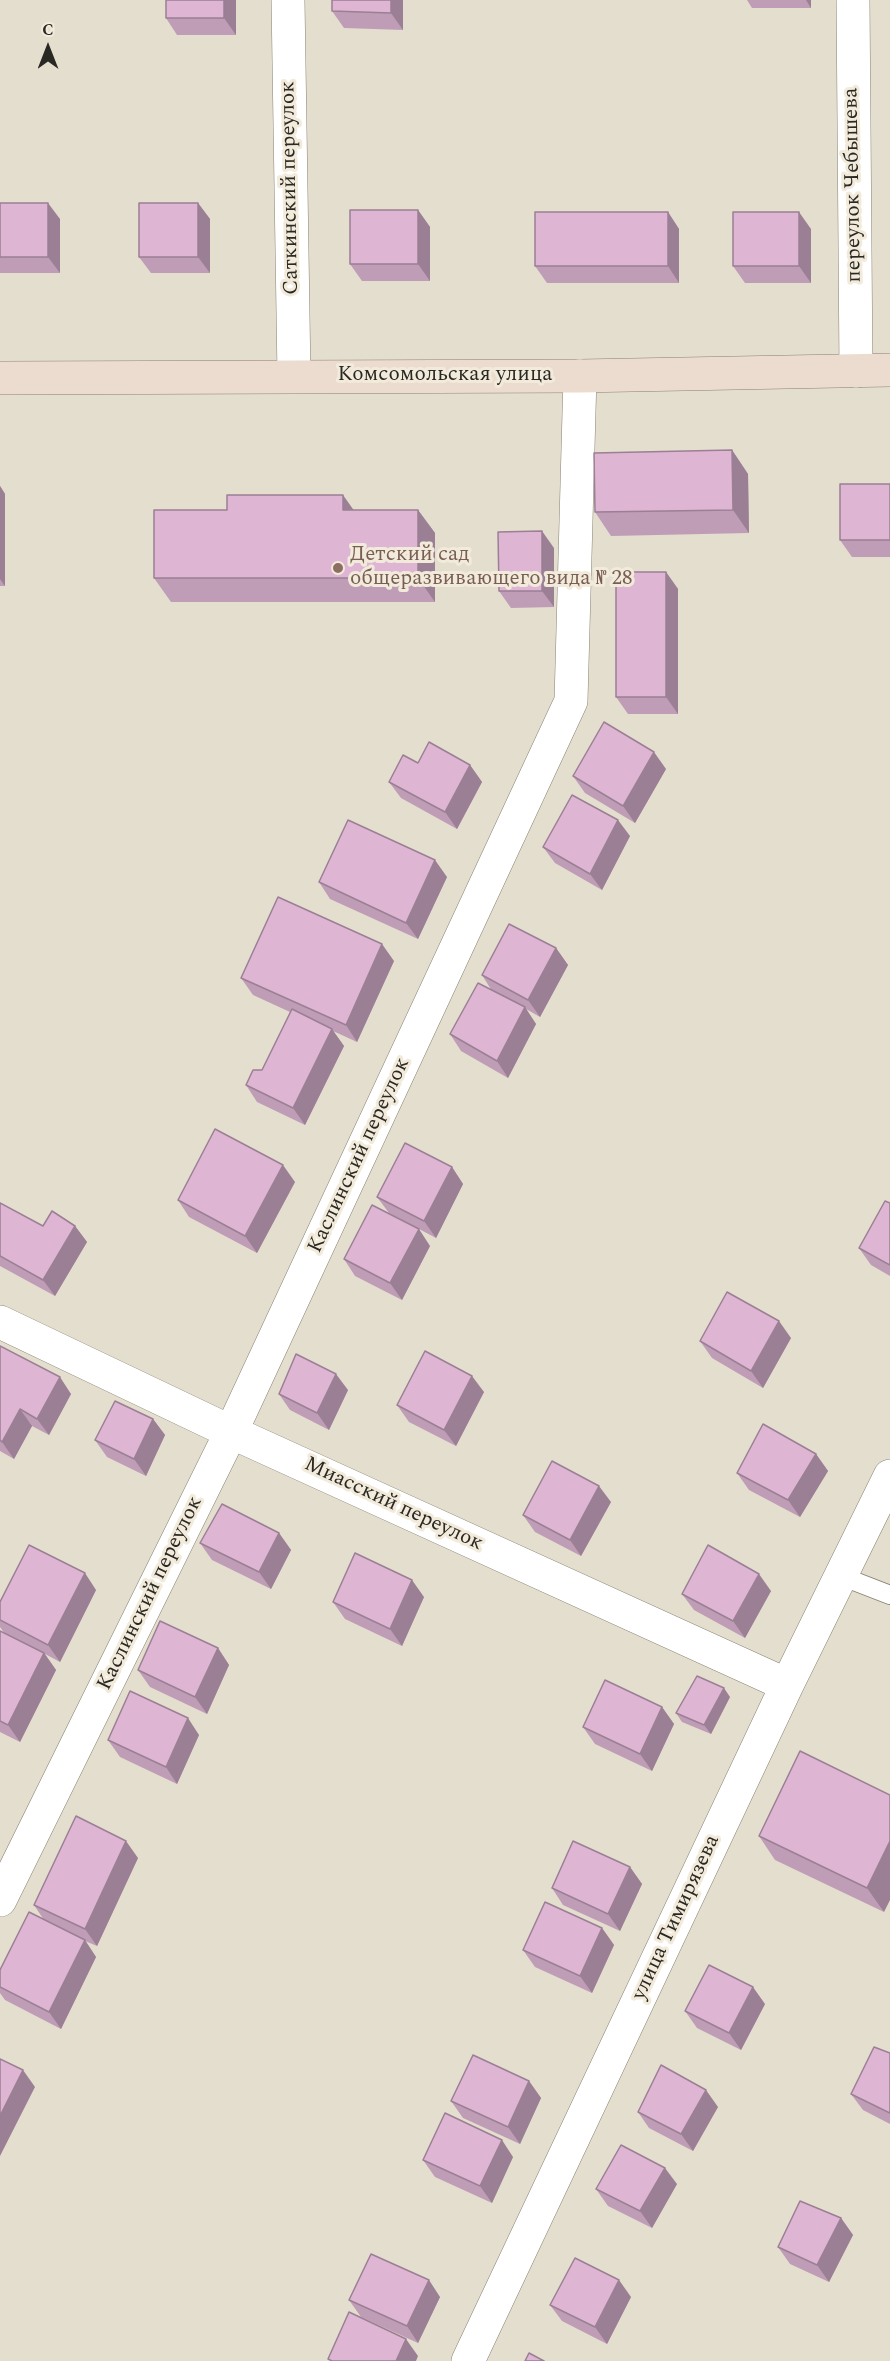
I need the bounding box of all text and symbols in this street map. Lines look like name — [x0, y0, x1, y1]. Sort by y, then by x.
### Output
north arrow — [18, 18, 78, 78]
text: С — [42, 18, 54, 42]
street label: Саткинский переулок — [277, 81, 305, 295]
street label: переулок Чебышева — [840, 87, 868, 283]
street label: Комсомольская улица — [338, 363, 552, 389]
place label: Детский сад общеразвивающего вида № 28 — [350, 543, 633, 593]
marker: Детский сад общеразвивающего вида № 28 — [331, 561, 345, 575]
street label: Каслинский переулок — [304, 1054, 416, 1258]
street label: Миасский переулок — [300, 1453, 486, 1557]
street label: Каслинский переулок — [93, 1493, 209, 1695]
street label: улица Тимирязева — [628, 1831, 726, 2005]

